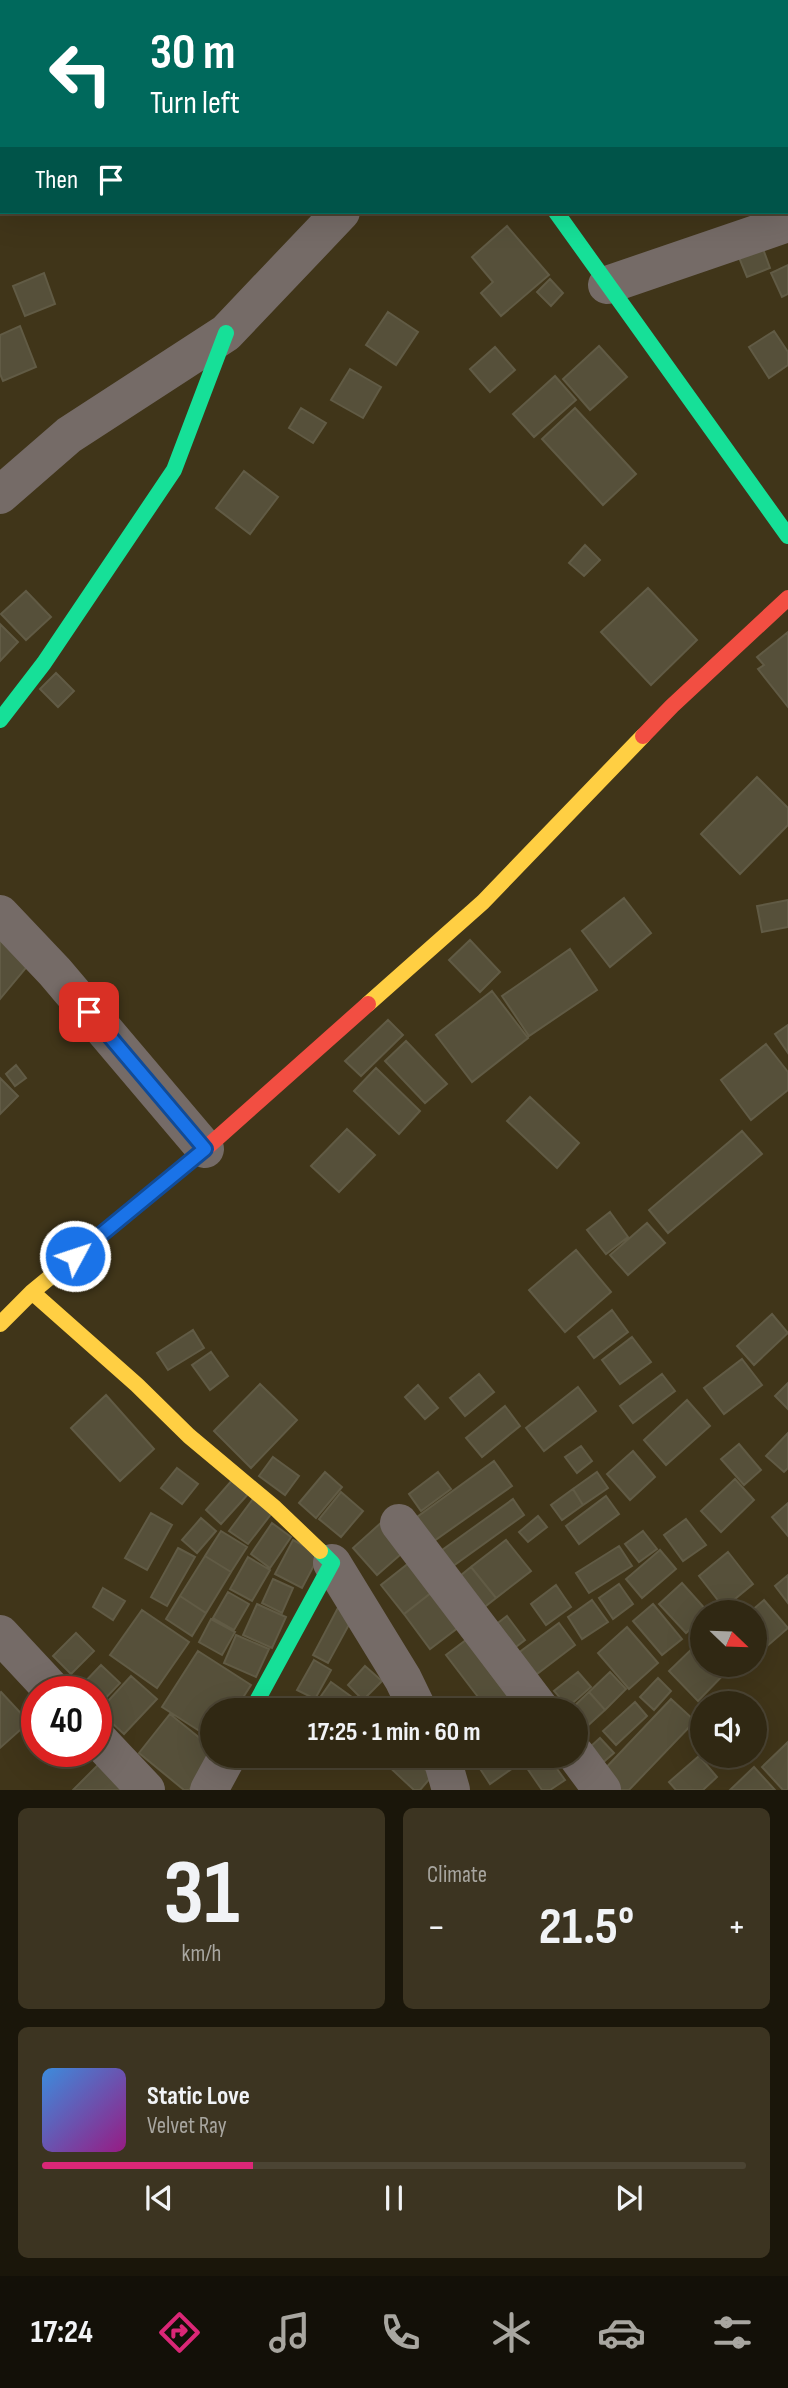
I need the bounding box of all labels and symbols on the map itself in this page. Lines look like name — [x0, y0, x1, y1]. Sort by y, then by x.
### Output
pin — [59, 982, 119, 1042]
position arrow — [38, 1219, 112, 1293]
north arrow — [690, 1600, 766, 1676]
speed limit sign: 40 — [21, 1676, 112, 1767]

